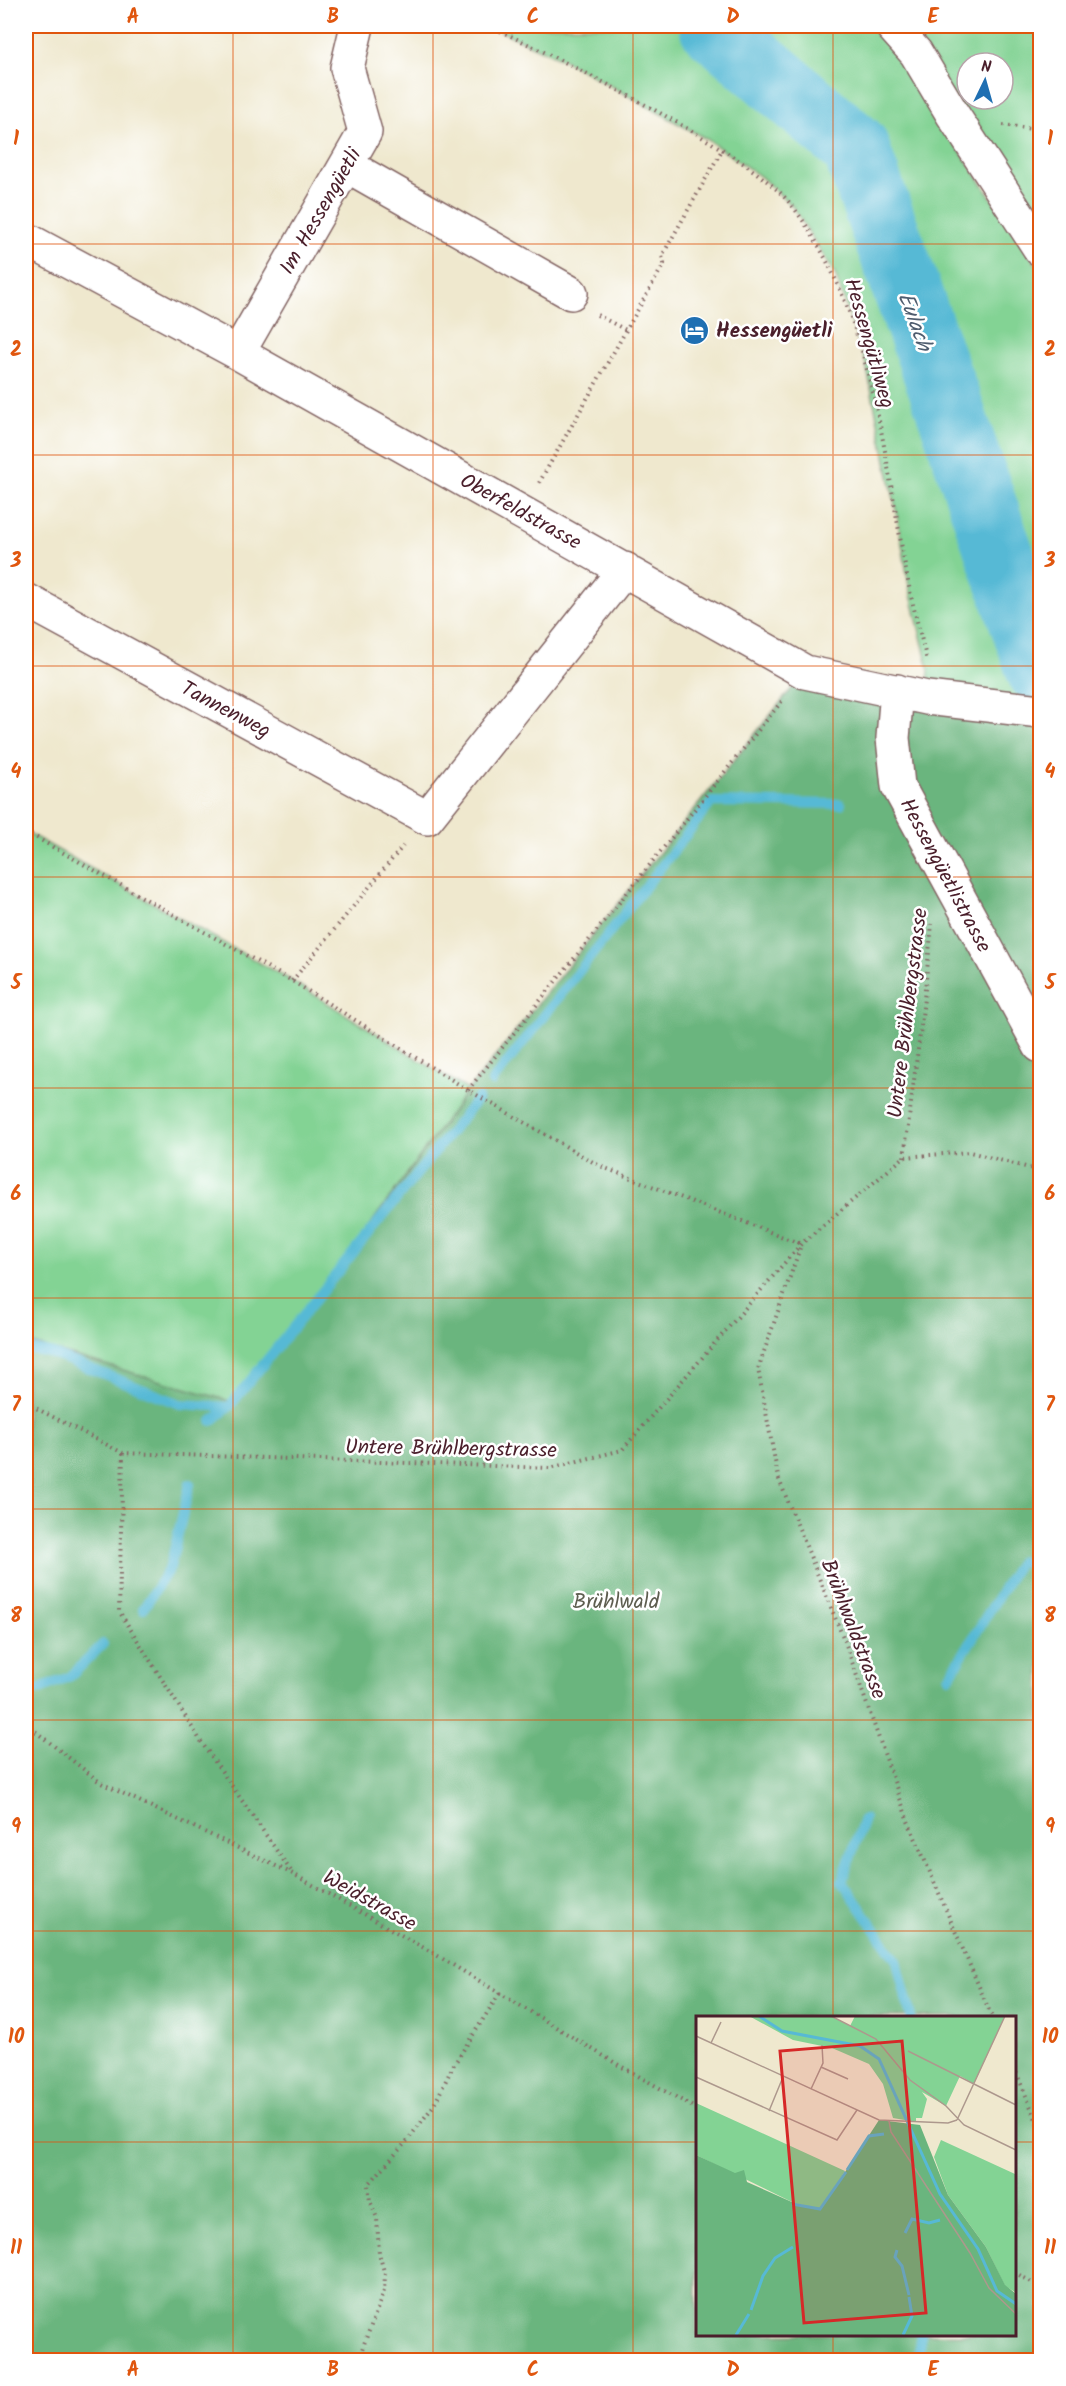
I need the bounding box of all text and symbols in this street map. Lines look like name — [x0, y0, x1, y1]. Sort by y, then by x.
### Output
text: A — [127, 2, 139, 34]
text: B — [327, 2, 339, 34]
text: C — [527, 2, 539, 34]
text: D — [726, 2, 740, 34]
text: E — [927, 2, 939, 34]
north arrow — [955, 51, 1015, 111]
text: N — [980, 55, 992, 80]
text: 1 — [13, 124, 19, 156]
text: 1 — [1047, 124, 1053, 156]
street label: Im Hessengüetli — [272, 141, 371, 281]
street label: Hessengütliweg — [834, 274, 903, 412]
water label: Eulach — [887, 287, 941, 358]
hotel icon: Hessengüetli — [679, 314, 711, 346]
place label: Hessengüetli — [716, 315, 833, 348]
text: 2 — [10, 335, 22, 367]
text: 2 — [1044, 335, 1056, 367]
street label: Oberfeldstrasse — [453, 465, 588, 560]
text: 3 — [10, 546, 22, 578]
text: 3 — [1044, 546, 1056, 578]
street label: Tannenweg — [174, 673, 276, 748]
text: 4 — [11, 757, 22, 789]
text: 4 — [1045, 757, 1056, 789]
street label: Hessengüetlistrasse — [890, 792, 1000, 959]
street label: Untere Brühlbergstrasse — [879, 906, 938, 1120]
text: 5 — [10, 968, 23, 1000]
text: 5 — [1044, 968, 1057, 1000]
text: 6 — [11, 1179, 22, 1211]
text: 6 — [1045, 1179, 1056, 1211]
text: 7 — [11, 1390, 21, 1422]
text: 7 — [1045, 1390, 1055, 1422]
street label: Untere Brühlbergstrasse — [345, 1431, 558, 1468]
street label: Brühlwaldstrasse — [811, 1555, 895, 1705]
park label: Brühlwald — [573, 1586, 660, 1619]
text: 8 — [10, 1601, 22, 1633]
text: 8 — [1044, 1601, 1056, 1633]
text: 9 — [11, 1812, 21, 1844]
text: 9 — [1045, 1812, 1055, 1844]
street label: Weidstrasse — [316, 1862, 423, 1941]
inset map — [696, 2016, 1015, 2335]
text: 10 — [8, 2022, 25, 2054]
text: 10 — [1042, 2022, 1059, 2054]
text: 11 — [10, 2233, 22, 2265]
text: 11 — [1044, 2233, 1056, 2265]
text: A — [127, 2355, 139, 2386]
text: B — [327, 2355, 339, 2386]
text: C — [527, 2355, 539, 2386]
text: D — [726, 2355, 740, 2386]
text: E — [927, 2355, 939, 2386]

